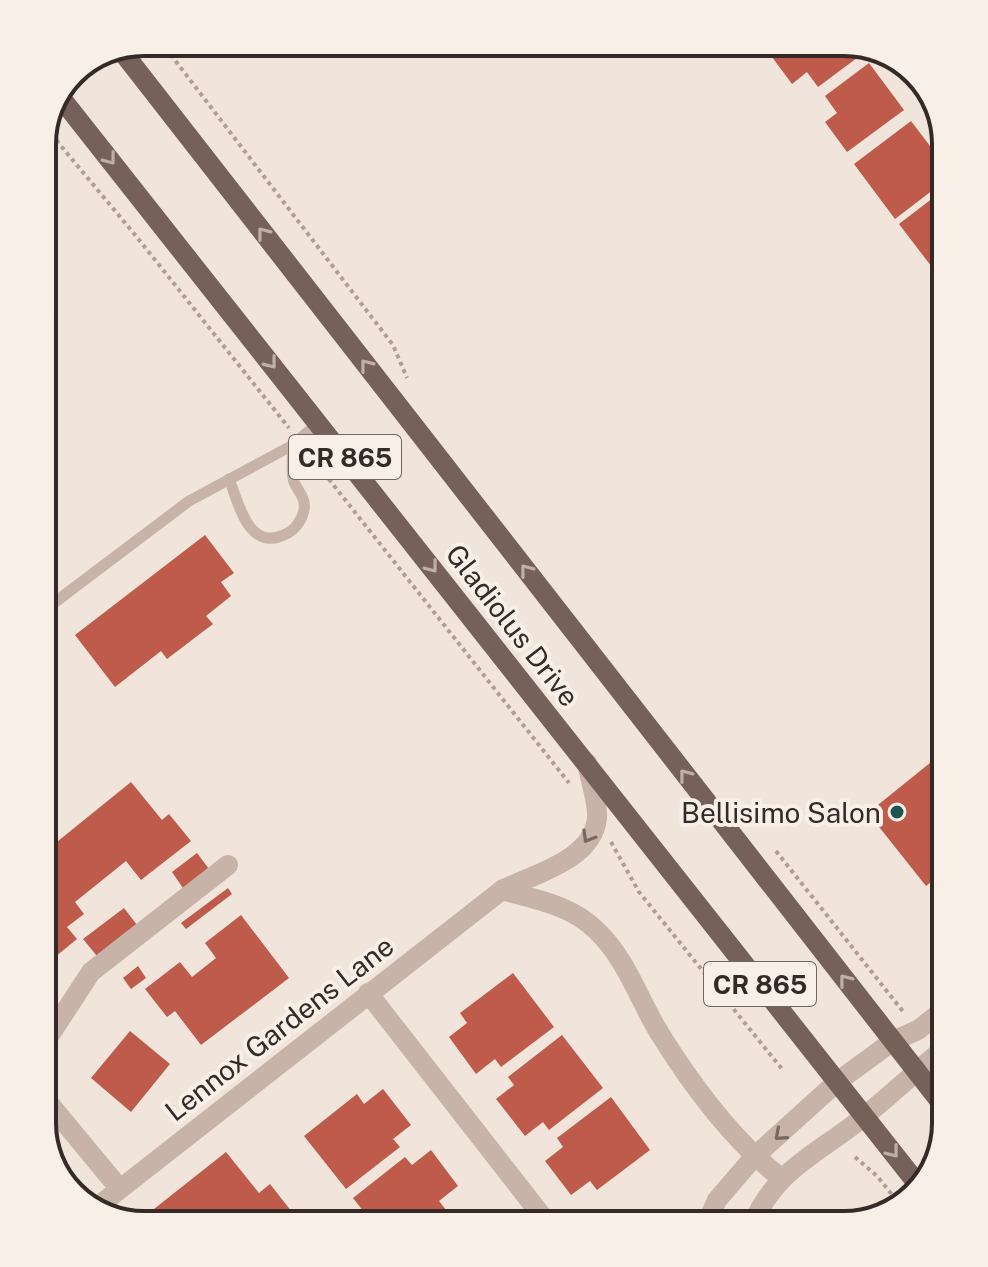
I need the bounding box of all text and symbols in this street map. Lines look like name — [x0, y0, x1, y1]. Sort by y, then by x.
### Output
one-way arrow — [100, 150, 114, 165]
one-way arrow — [258, 228, 273, 242]
one-way arrow — [261, 354, 275, 369]
one-way arrow — [361, 359, 375, 374]
road number: CR 865 — [289, 435, 401, 479]
street label: Gladiolus Drive — [440, 538, 586, 712]
one-way arrow — [422, 558, 437, 572]
one-way arrow — [521, 564, 535, 579]
one-way arrow — [681, 769, 695, 784]
place label: Bellisimo Salon — [681, 796, 881, 829]
marker: Bellisimo Salon — [888, 803, 906, 821]
one-way arrow — [582, 829, 597, 843]
street label: Lennox Gardens Lane — [158, 929, 400, 1127]
road number: CR 865 — [704, 962, 816, 1006]
one-way arrow — [841, 974, 855, 989]
one-way arrow — [774, 1125, 789, 1140]
one-way arrow — [883, 1143, 897, 1158]

